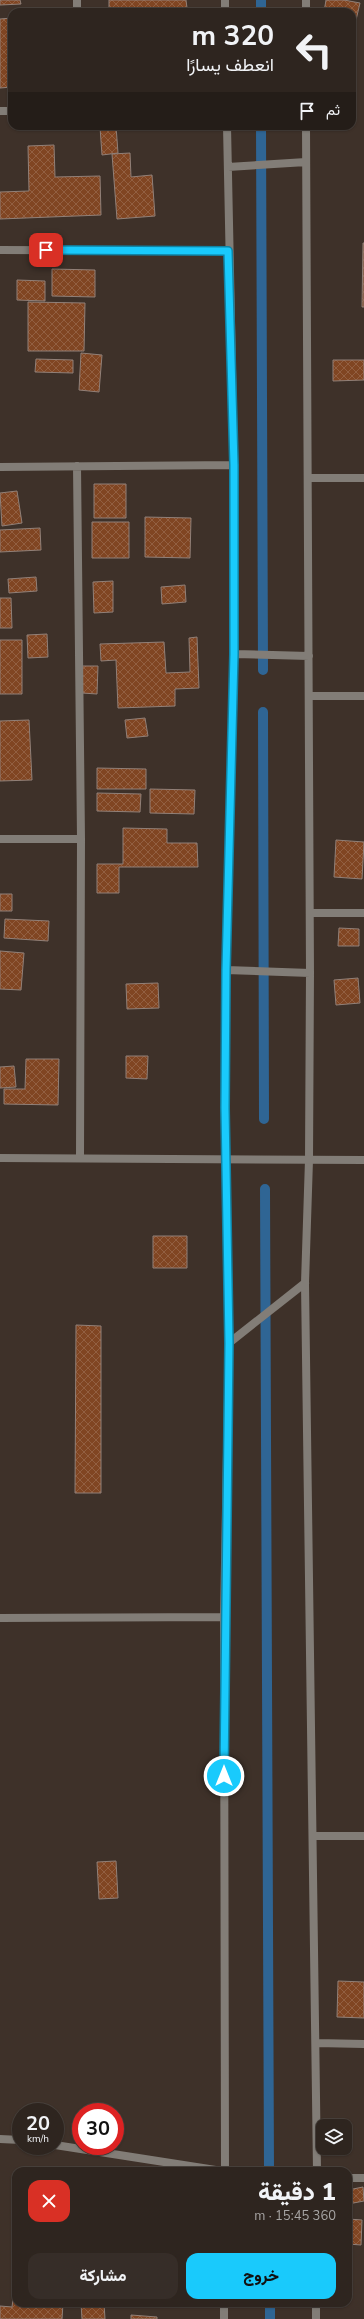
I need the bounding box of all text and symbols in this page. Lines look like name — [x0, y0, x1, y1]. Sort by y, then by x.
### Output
text: 320 m — [191, 17, 274, 55]
icon: left — [288, 24, 340, 76]
text: انعطف يسارًا — [186, 53, 274, 77]
icon: arrive — [296, 100, 318, 122]
text: ثم — [326, 100, 340, 120]
pin — [29, 233, 63, 267]
icon: arrive — [35, 239, 57, 261]
position arrow — [203, 1755, 245, 1797]
speed limit sign: 30 — [72, 2103, 124, 2155]
text: 20 — [26, 2110, 50, 2137]
map controls — [316, 2119, 352, 2155]
button: layers — [316, 2119, 352, 2155]
text: km/h — [27, 2132, 49, 2146]
text: 1 دقيقة — [258, 2176, 336, 2208]
button: close — [28, 2180, 70, 2222]
text: 360 m · 15:45 — [254, 2207, 336, 2225]
button: مشاركة — [28, 2253, 178, 2299]
button: خروج — [186, 2253, 336, 2299]

